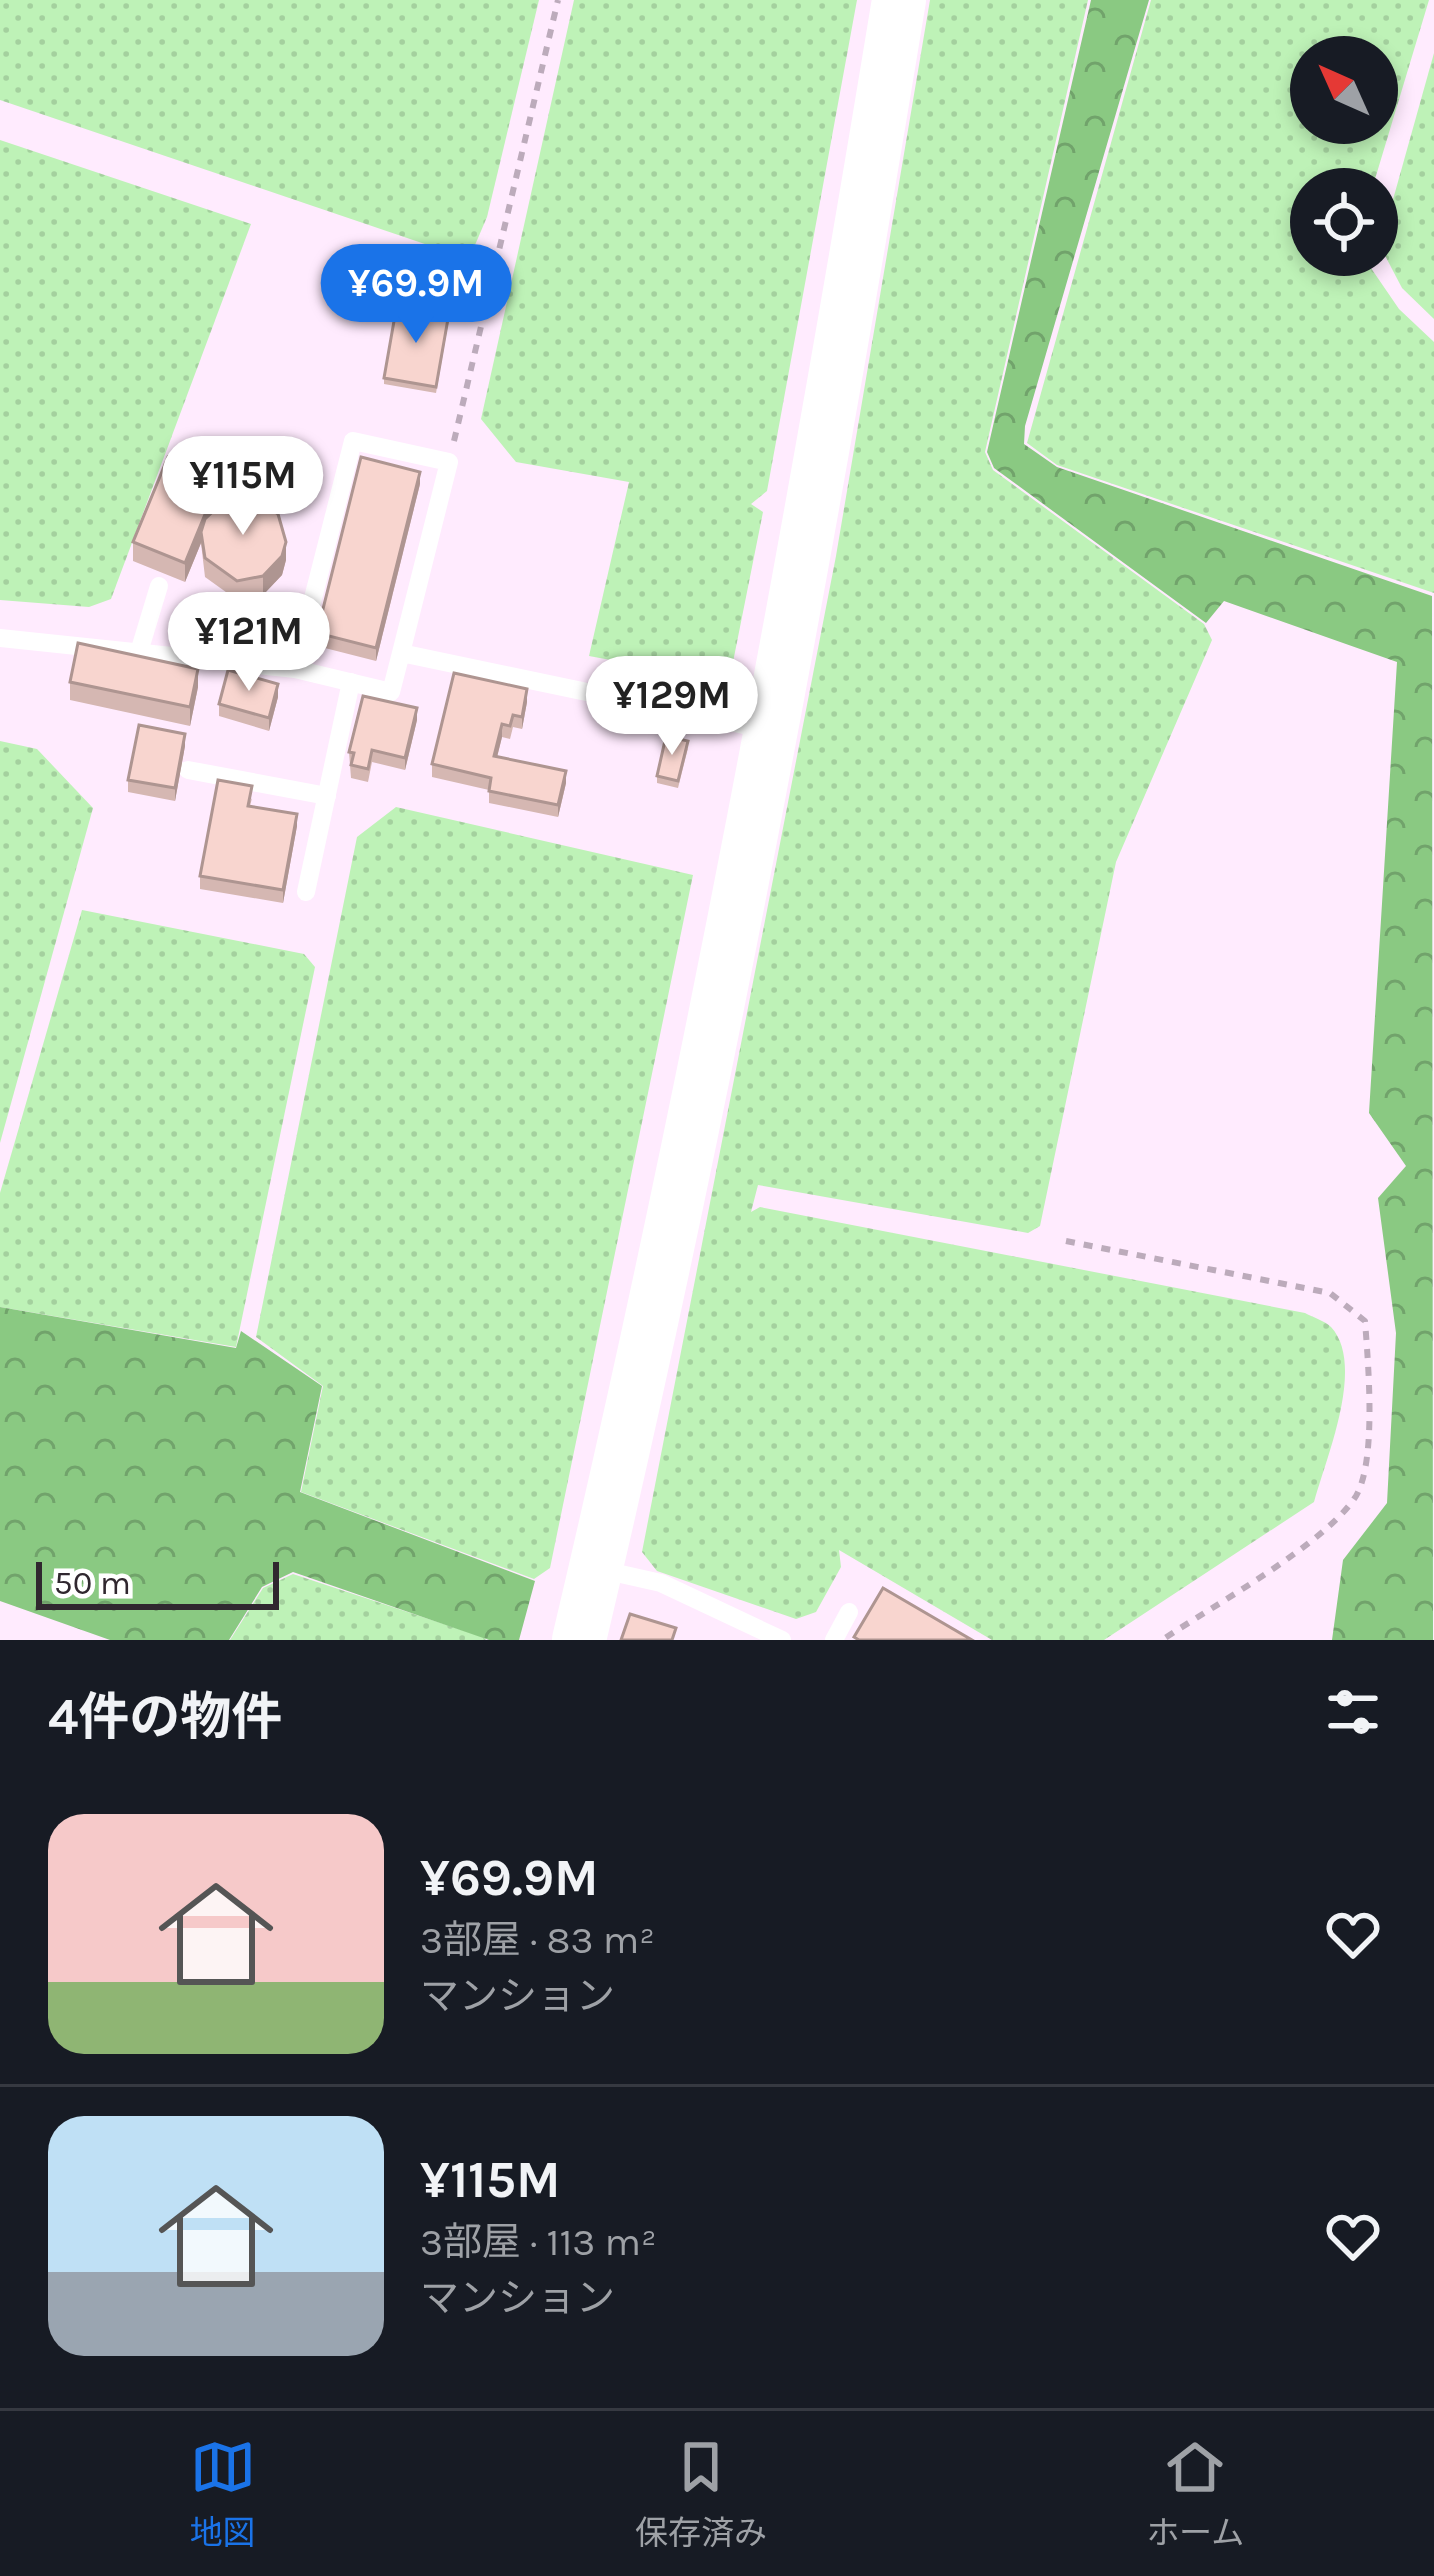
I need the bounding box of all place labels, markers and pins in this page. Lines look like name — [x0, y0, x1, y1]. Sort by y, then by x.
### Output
pin: ¥69.9M — [318, 244, 514, 346]
pin: ¥115M — [159, 436, 327, 538]
pin: ¥121M — [165, 592, 333, 694]
pin: ¥129M — [588, 656, 756, 758]

